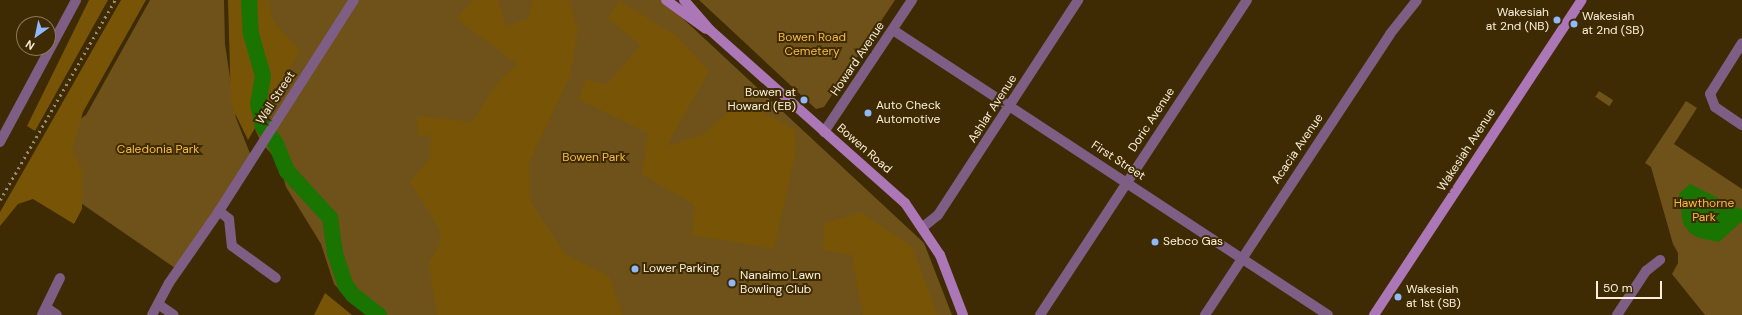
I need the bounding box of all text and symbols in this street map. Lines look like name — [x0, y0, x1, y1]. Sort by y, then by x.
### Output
place label: Wakesiah at 2nd (NB) — [1486, 6, 1549, 34]
place label: Wakesiah at 2nd (SB) — [1582, 10, 1644, 38]
marker: Wakesiah at 2nd (NB) — [1552, 15, 1562, 25]
north arrow — [16, 16, 56, 56]
street label: Howard Avenue — [828, 19, 888, 99]
marker: Wakesiah at 2nd (SB) — [1569, 19, 1579, 29]
park label: Bowen Road Cemetery — [778, 31, 846, 59]
text: N — [23, 37, 37, 53]
street label: Wall Street — [254, 69, 298, 127]
street label: Ashlar Avenue — [966, 72, 1020, 146]
street label: Doric Avenue — [1126, 85, 1178, 155]
place label: Bowen at Howard (EB) — [728, 86, 796, 114]
marker: Bowen at Howard (EB) — [799, 95, 809, 105]
place label: Auto Check Automotive — [876, 99, 941, 127]
street label: Wakesiah Avenue — [1435, 106, 1499, 194]
marker: Auto Check Automotive — [863, 108, 873, 118]
street label: Acacia Avenue — [1269, 111, 1327, 187]
street label: Bowen Road — [834, 121, 894, 177]
street label: First Street — [1088, 138, 1148, 184]
park label: Caledonia Park — [117, 143, 199, 157]
park label: Bowen Park — [562, 151, 626, 165]
park label: Hawthorne Park — [1674, 197, 1734, 225]
place label: Sebco Gas — [1163, 235, 1223, 249]
marker: Sebco Gas — [1150, 237, 1160, 247]
place label: Lower Parking — [643, 262, 719, 276]
marker: Lower Parking — [630, 264, 640, 274]
place label: Nanaimo Lawn Bowling Club — [740, 269, 821, 297]
scale bar — [1598, 273, 1664, 299]
marker: Nanaimo Lawn Bowling Club — [727, 278, 737, 288]
text: 50 m — [1603, 280, 1632, 296]
place label: Wakesiah at 1st (SB) — [1406, 283, 1461, 311]
marker: Wakesiah at 1st (SB) — [1393, 292, 1403, 302]

